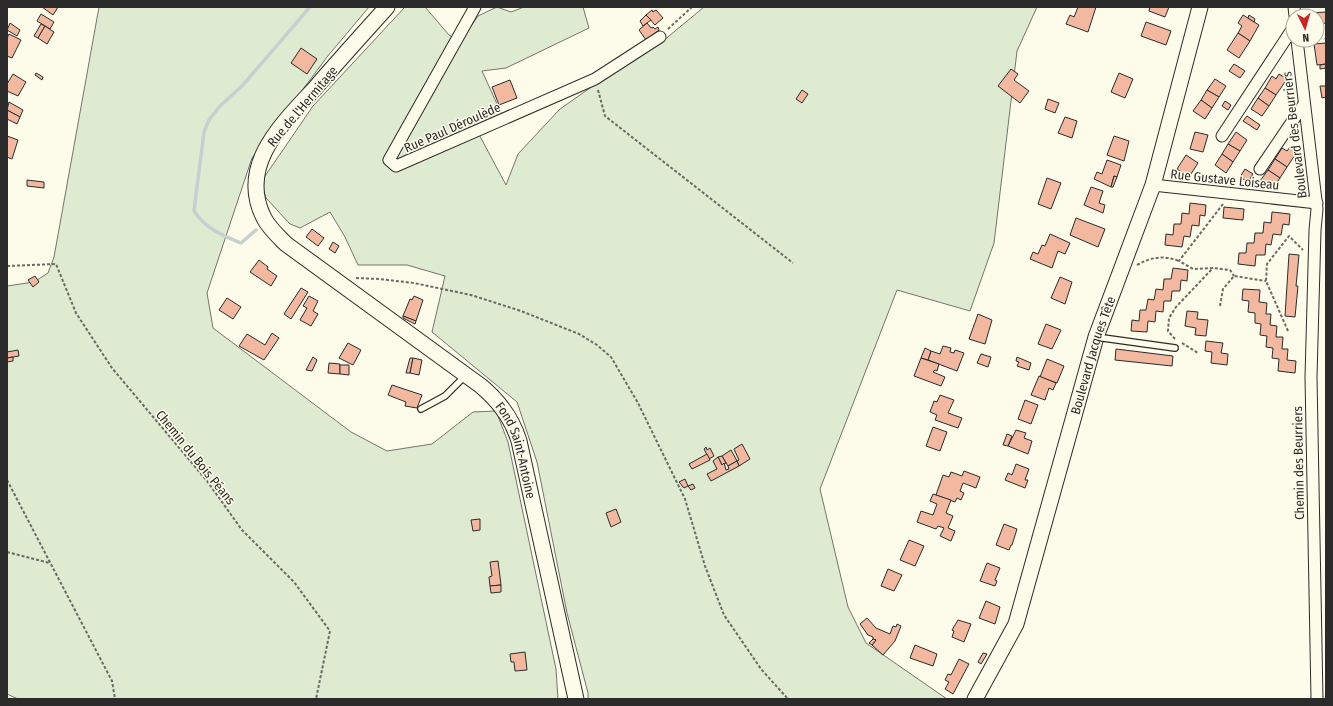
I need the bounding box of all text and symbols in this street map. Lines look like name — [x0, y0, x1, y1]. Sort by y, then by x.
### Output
north arrow — [1285, 8, 1325, 48]
text: N — [1302, 31, 1310, 44]
street label: Rue de l'Hermitage — [264, 63, 340, 150]
street label: Boulevard des Beurriers — [1279, 70, 1310, 199]
street label: Rue Paul Déroulède — [402, 99, 503, 155]
street label: Rue Gustave Loiseau — [1170, 166, 1280, 193]
street label: Boulevard Jacques Tête — [1068, 294, 1119, 416]
street label: Fond Saint-Antoine — [492, 399, 538, 500]
street label: Chemin des Beurriers — [1290, 405, 1307, 520]
street label: Chemin du Bois Péans — [153, 407, 239, 508]

